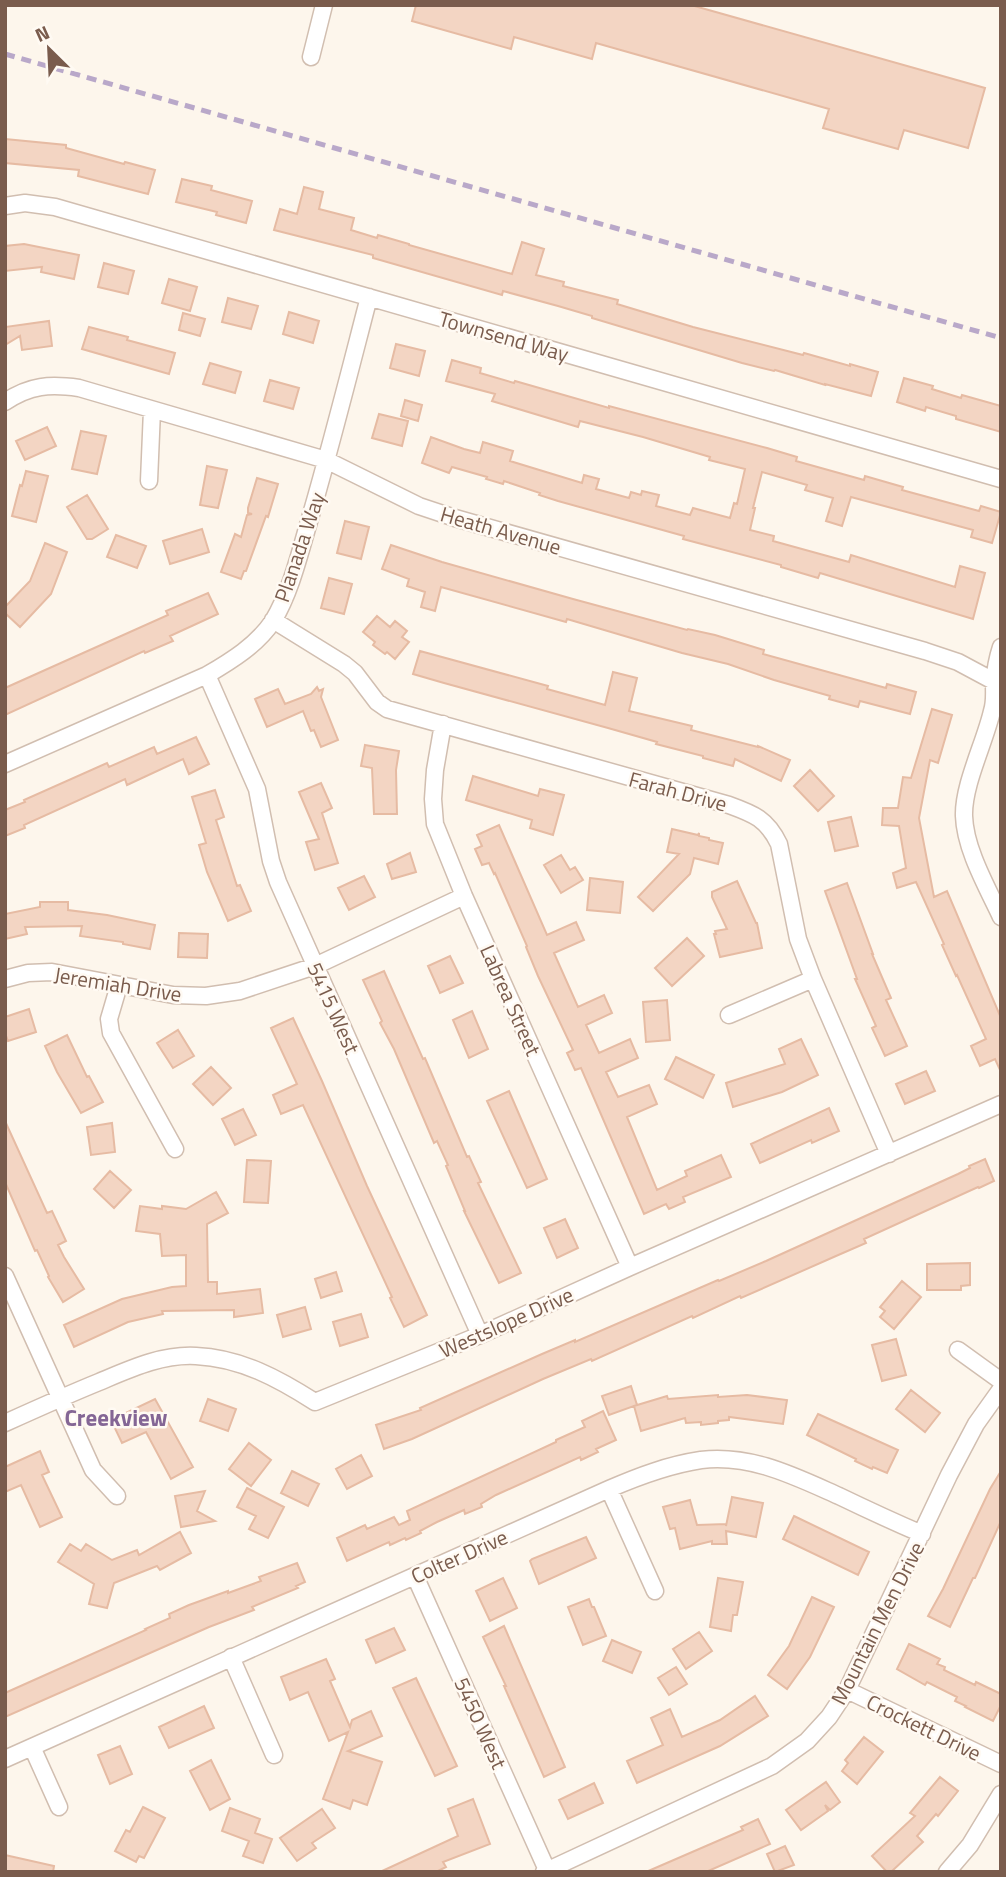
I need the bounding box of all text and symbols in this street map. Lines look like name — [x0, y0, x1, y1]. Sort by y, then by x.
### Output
north arrow — [14, 14, 84, 84]
text: N — [30, 17, 54, 49]
street label: Townsend Way — [435, 302, 573, 370]
street label: Planada Way — [265, 488, 333, 606]
street label: Heath Avenue — [437, 498, 565, 562]
street label: Farah Drive — [625, 763, 731, 819]
street label: Labrea Street — [472, 939, 550, 1061]
street label: 5415 West — [300, 957, 369, 1060]
street label: Jeremiah Drive — [52, 958, 184, 1010]
street label: Westslope Drive — [434, 1278, 578, 1366]
district label: Creekview — [64, 1400, 168, 1435]
street label: Colter Drive — [405, 1520, 513, 1592]
street label: Mountain Men Drive — [822, 1536, 932, 1710]
street label: 5450 West — [447, 1672, 516, 1775]
street label: Crockett Drive — [861, 1685, 987, 1769]

